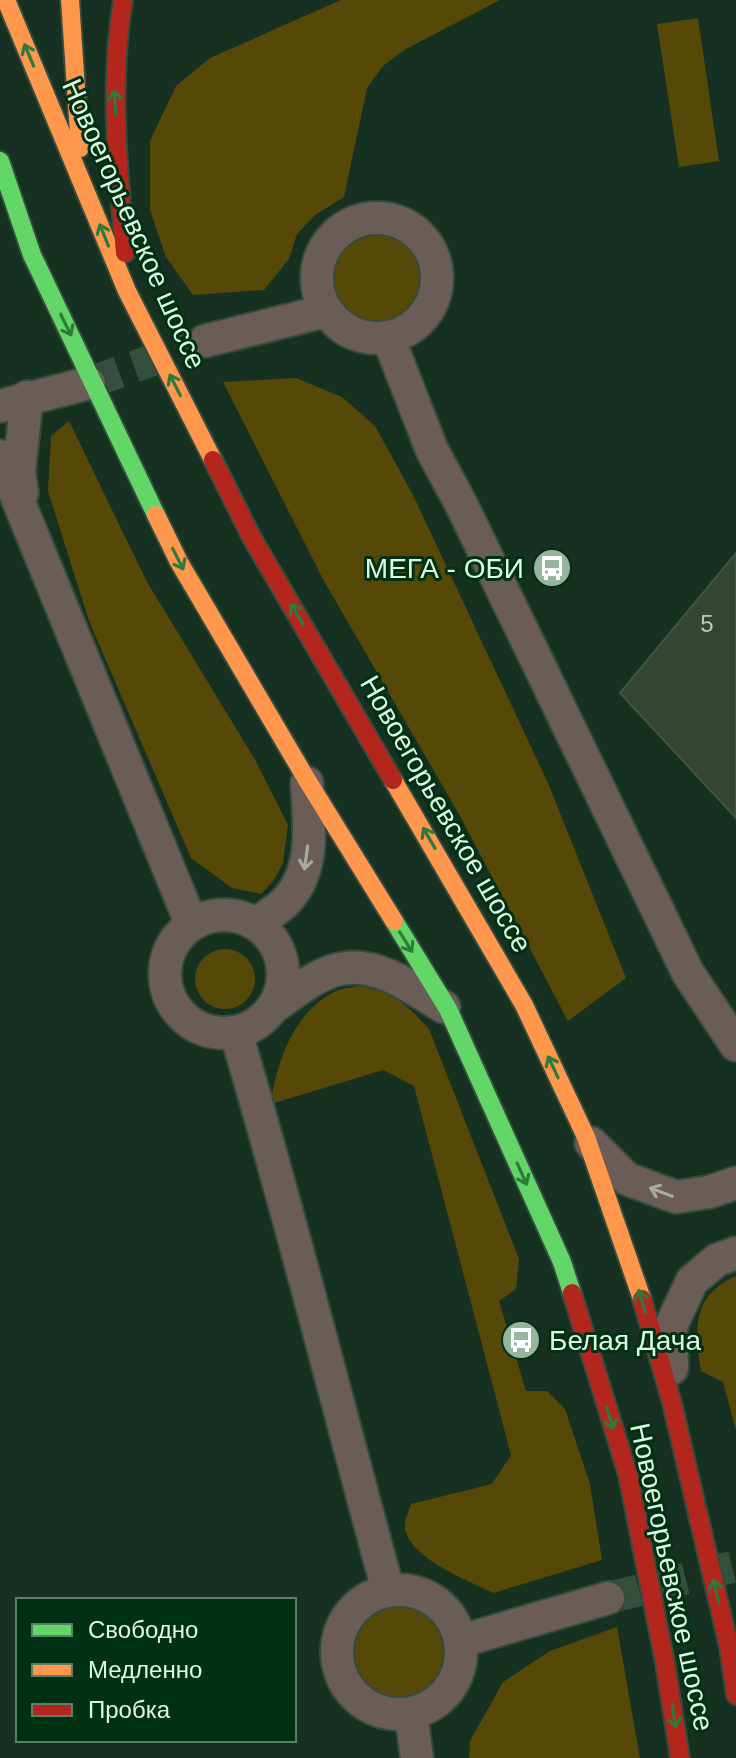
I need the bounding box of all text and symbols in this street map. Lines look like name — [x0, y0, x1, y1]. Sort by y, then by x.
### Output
one-way arrow — [21, 43, 36, 68]
street label: Новоегорьевское шоссе — [56, 74, 212, 374]
one-way arrow — [108, 89, 123, 116]
one-way arrow — [96, 223, 110, 248]
one-way arrow — [59, 313, 74, 337]
one-way arrow — [166, 373, 182, 397]
one-way arrow — [171, 547, 187, 571]
bus stop icon: МЕГА - ОБИ — [531, 547, 573, 589]
place label: МЕГА - ОБИ — [365, 553, 524, 584]
one-way arrow — [289, 603, 305, 626]
house number: 5 — [700, 610, 714, 637]
street label: Новоегорьевское шоссе — [354, 670, 538, 958]
one-way arrow — [421, 827, 437, 850]
one-way arrow — [298, 844, 313, 870]
one-way arrow — [398, 930, 415, 952]
one-way arrow — [545, 1055, 560, 1079]
one-way arrow — [516, 1161, 531, 1185]
one-way arrow — [649, 1184, 674, 1198]
one-way arrow — [634, 1289, 649, 1315]
bus stop icon: Белая Дача — [500, 1319, 542, 1361]
place label: Белая Дача — [549, 1325, 701, 1356]
one-way arrow — [604, 1405, 618, 1430]
street label: Новоегорьевское шоссе — [624, 1420, 720, 1734]
one-way arrow — [708, 1579, 723, 1604]
legend — [16, 1598, 296, 1742]
text: Свободно — [88, 1616, 198, 1643]
text: Медленно — [88, 1656, 202, 1683]
text: Пробка — [88, 1696, 171, 1723]
one-way arrow — [667, 1703, 682, 1729]

